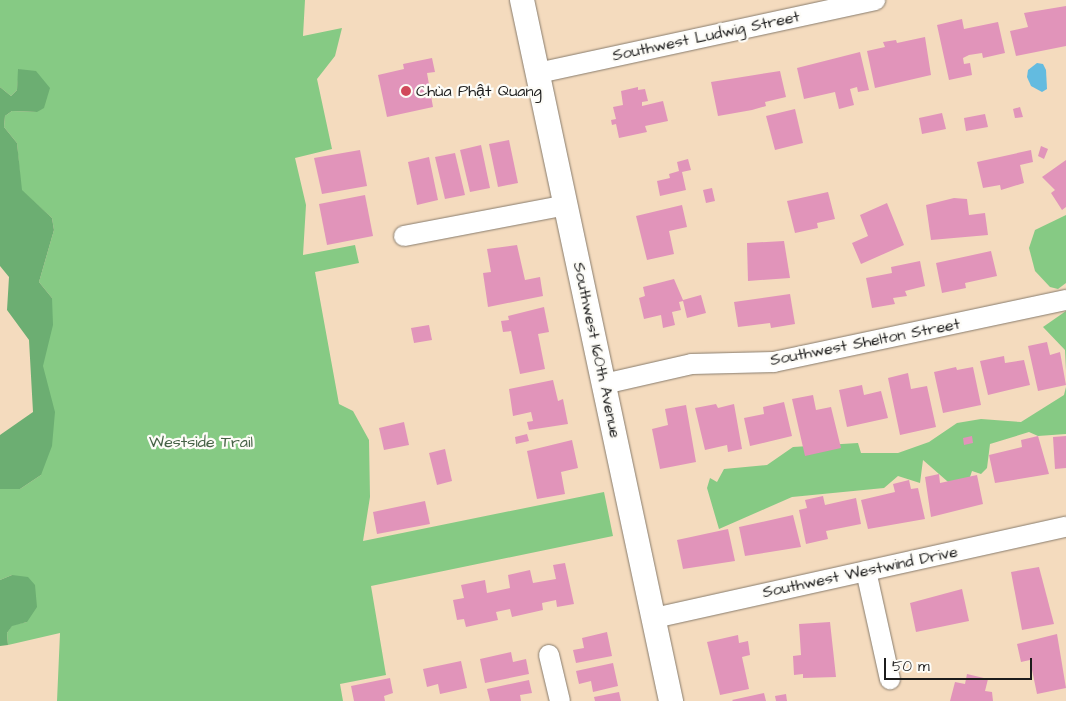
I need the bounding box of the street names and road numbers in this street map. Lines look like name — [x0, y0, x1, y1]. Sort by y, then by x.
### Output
street label: Southwest Ludwig Street — [611, 7, 801, 65]
street label: Southwest 160th Avenue — [569, 260, 625, 440]
street label: Southwest Shelton Street — [768, 314, 962, 370]
street label: Southwest Westwind Drive — [761, 542, 959, 602]

